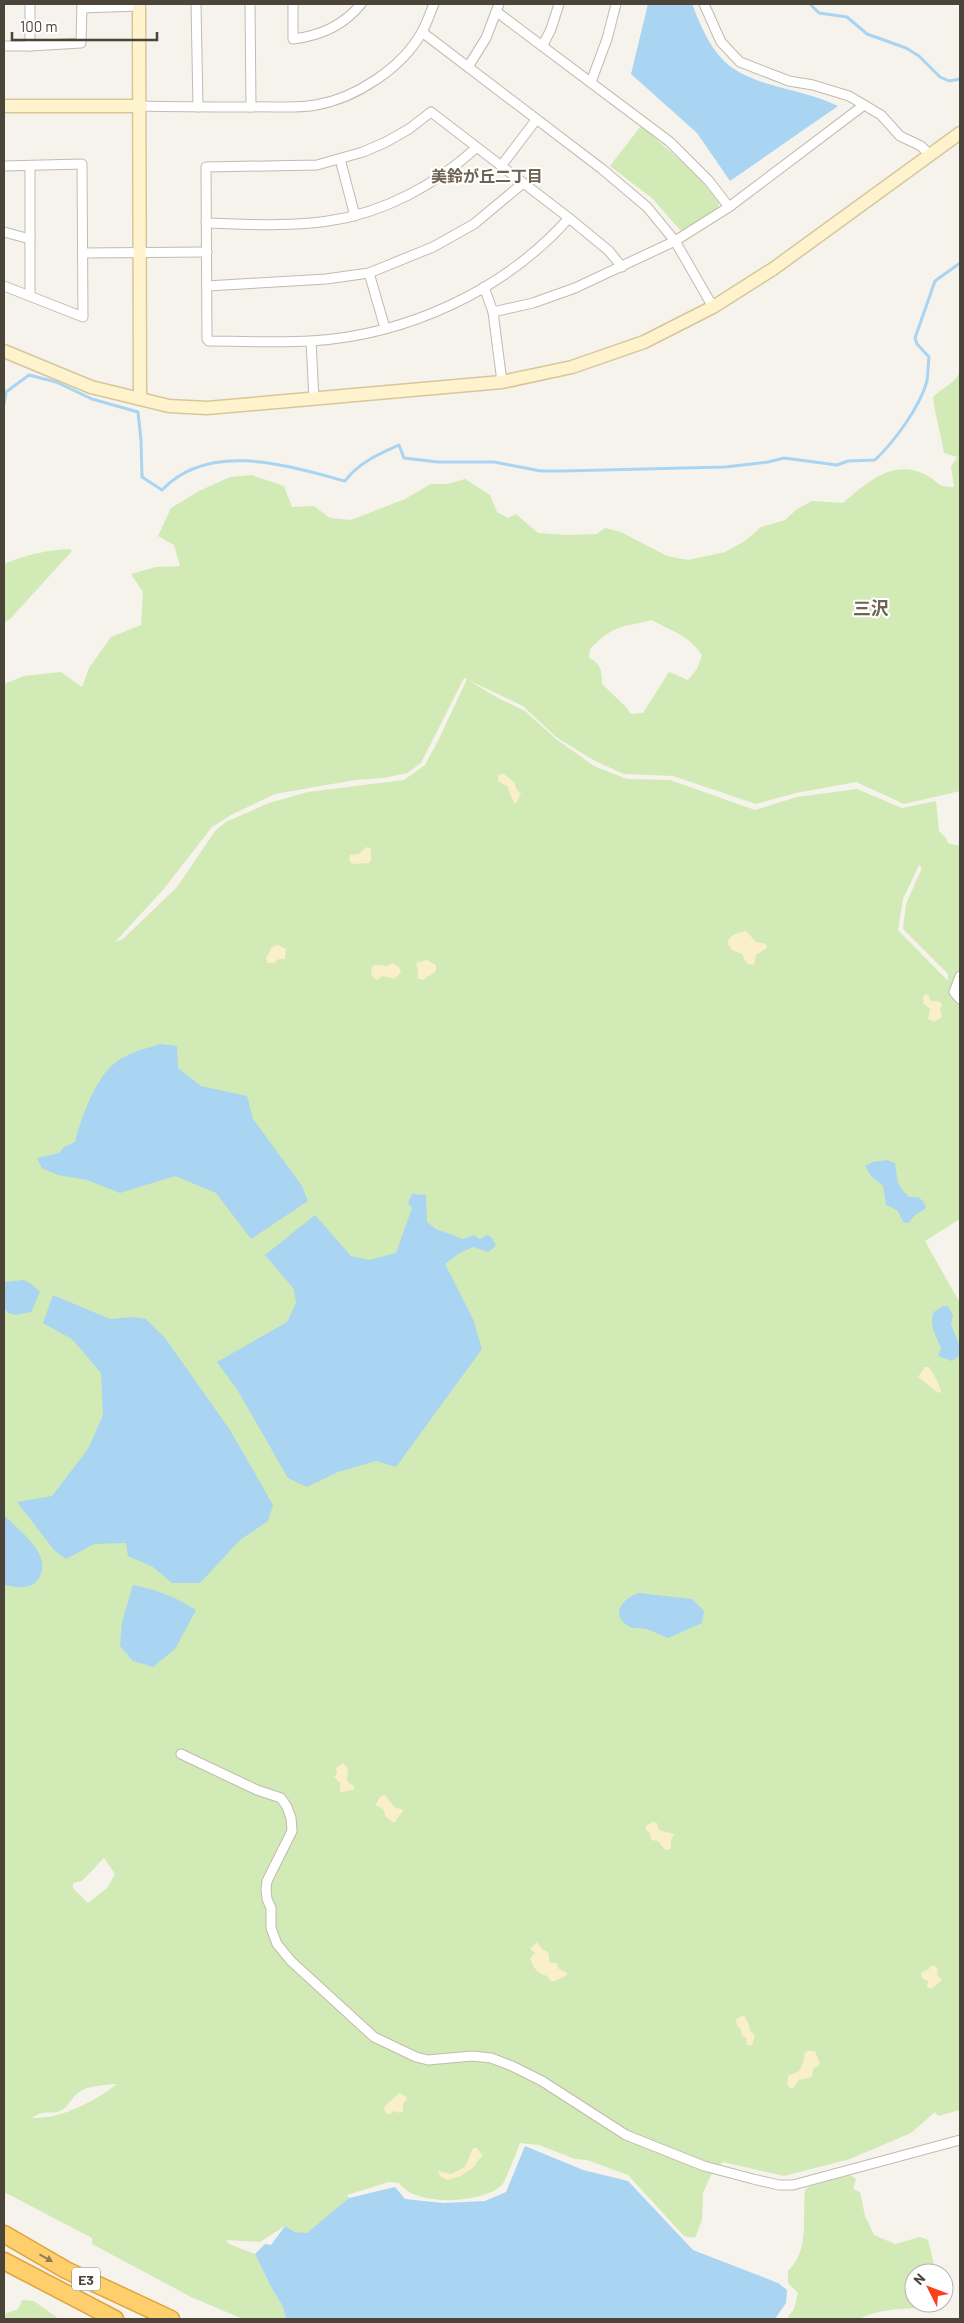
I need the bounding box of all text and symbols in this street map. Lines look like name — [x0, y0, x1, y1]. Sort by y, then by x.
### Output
scale bar — [12, 10, 158, 42]
text: 100 m — [20, 17, 58, 35]
district label: 美鈴が丘二丁目 — [431, 166, 543, 185]
district label: 三沢 — [853, 597, 889, 619]
one-way arrow — [39, 2254, 53, 2263]
north arrow — [904, 2263, 954, 2313]
road number: E3 — [72, 2268, 100, 2290]
text: N — [910, 2270, 928, 2288]

